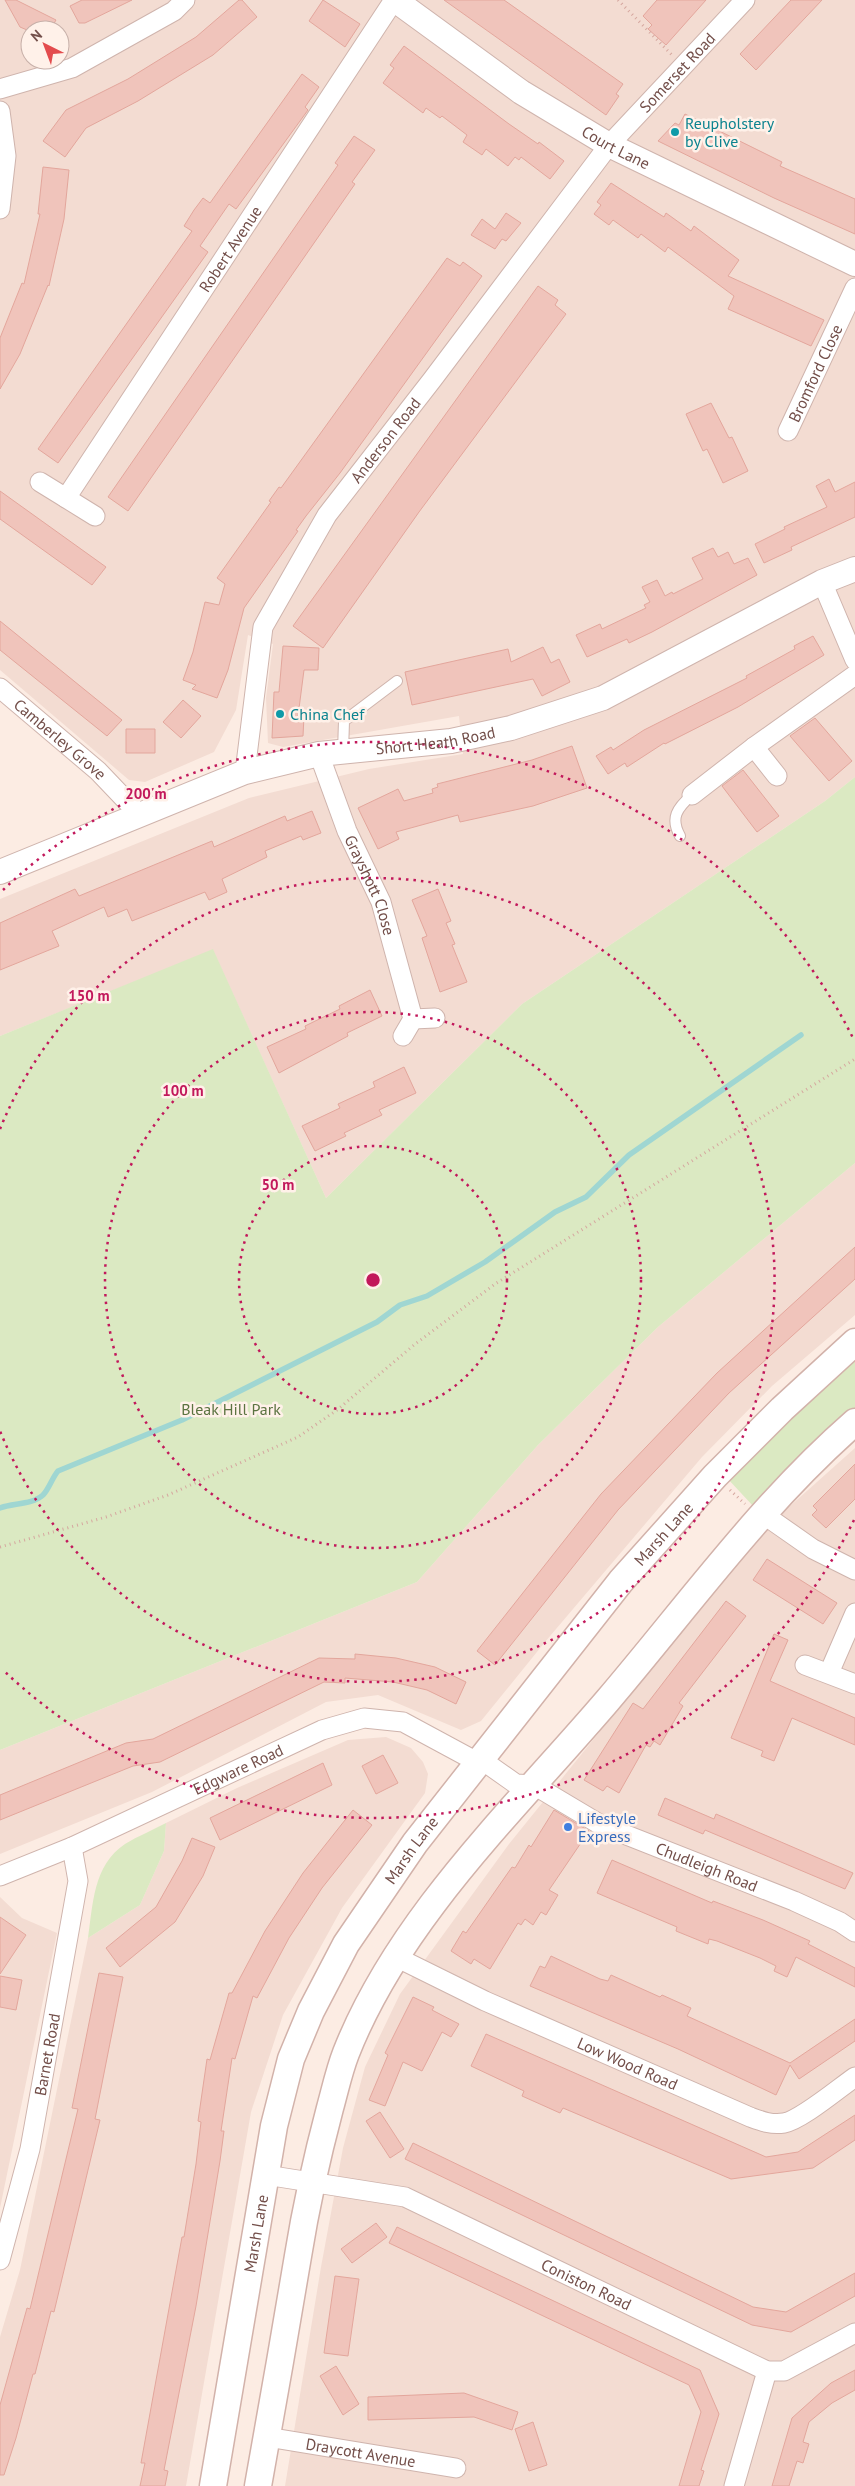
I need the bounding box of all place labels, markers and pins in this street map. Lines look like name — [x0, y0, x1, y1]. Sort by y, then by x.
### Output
place label: Reupholstery by Clive — [685, 113, 775, 151]
marker: Reupholstery by Clive — [669, 126, 681, 138]
place label: China Chef — [290, 704, 365, 724]
marker: China Chef — [274, 708, 286, 720]
centre of rings — [364, 1271, 382, 1289]
place label: Lifestyle Express — [578, 1808, 636, 1846]
marker: Lifestyle Express — [562, 1821, 574, 1833]

